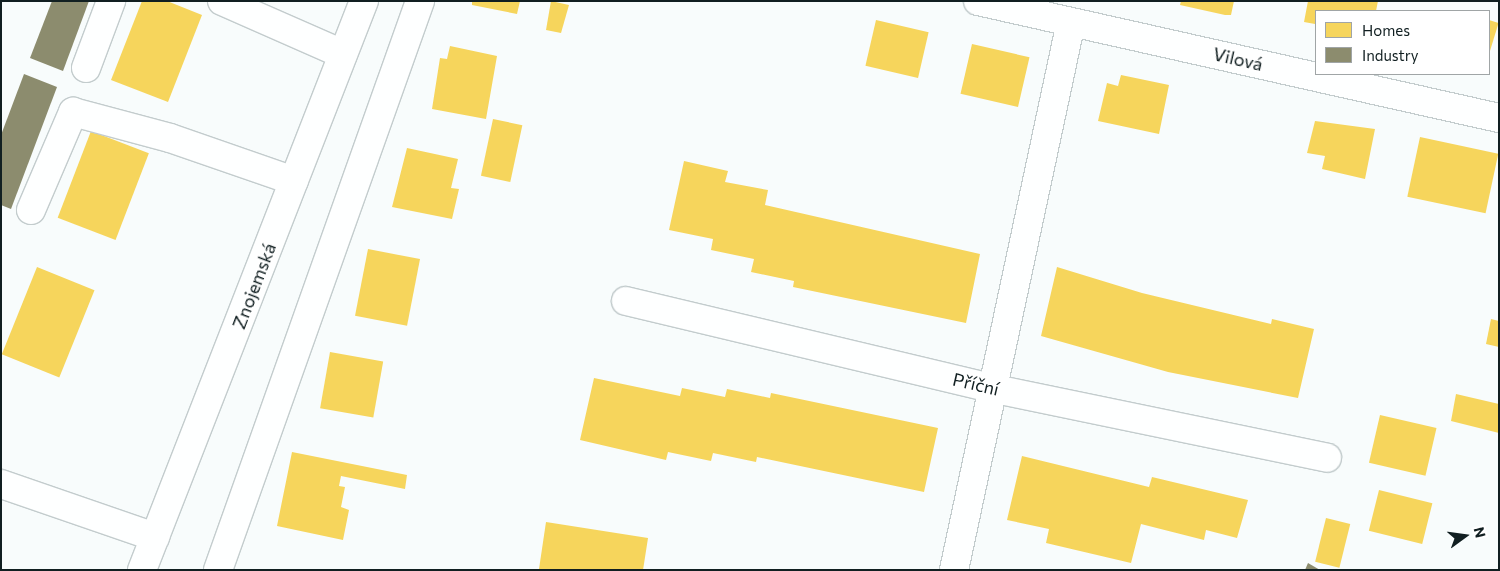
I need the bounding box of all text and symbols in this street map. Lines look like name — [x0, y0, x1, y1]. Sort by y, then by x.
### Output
legend — [1315, 10, 1490, 75]
text: Homes — [1362, 21, 1410, 39]
street label: Vilová — [1211, 43, 1265, 75]
text: Industry — [1362, 46, 1419, 64]
street label: Znojemská — [228, 240, 280, 332]
street label: Příční — [951, 368, 1001, 400]
north arrow — [1440, 511, 1490, 561]
text: N — [1471, 525, 1490, 539]

